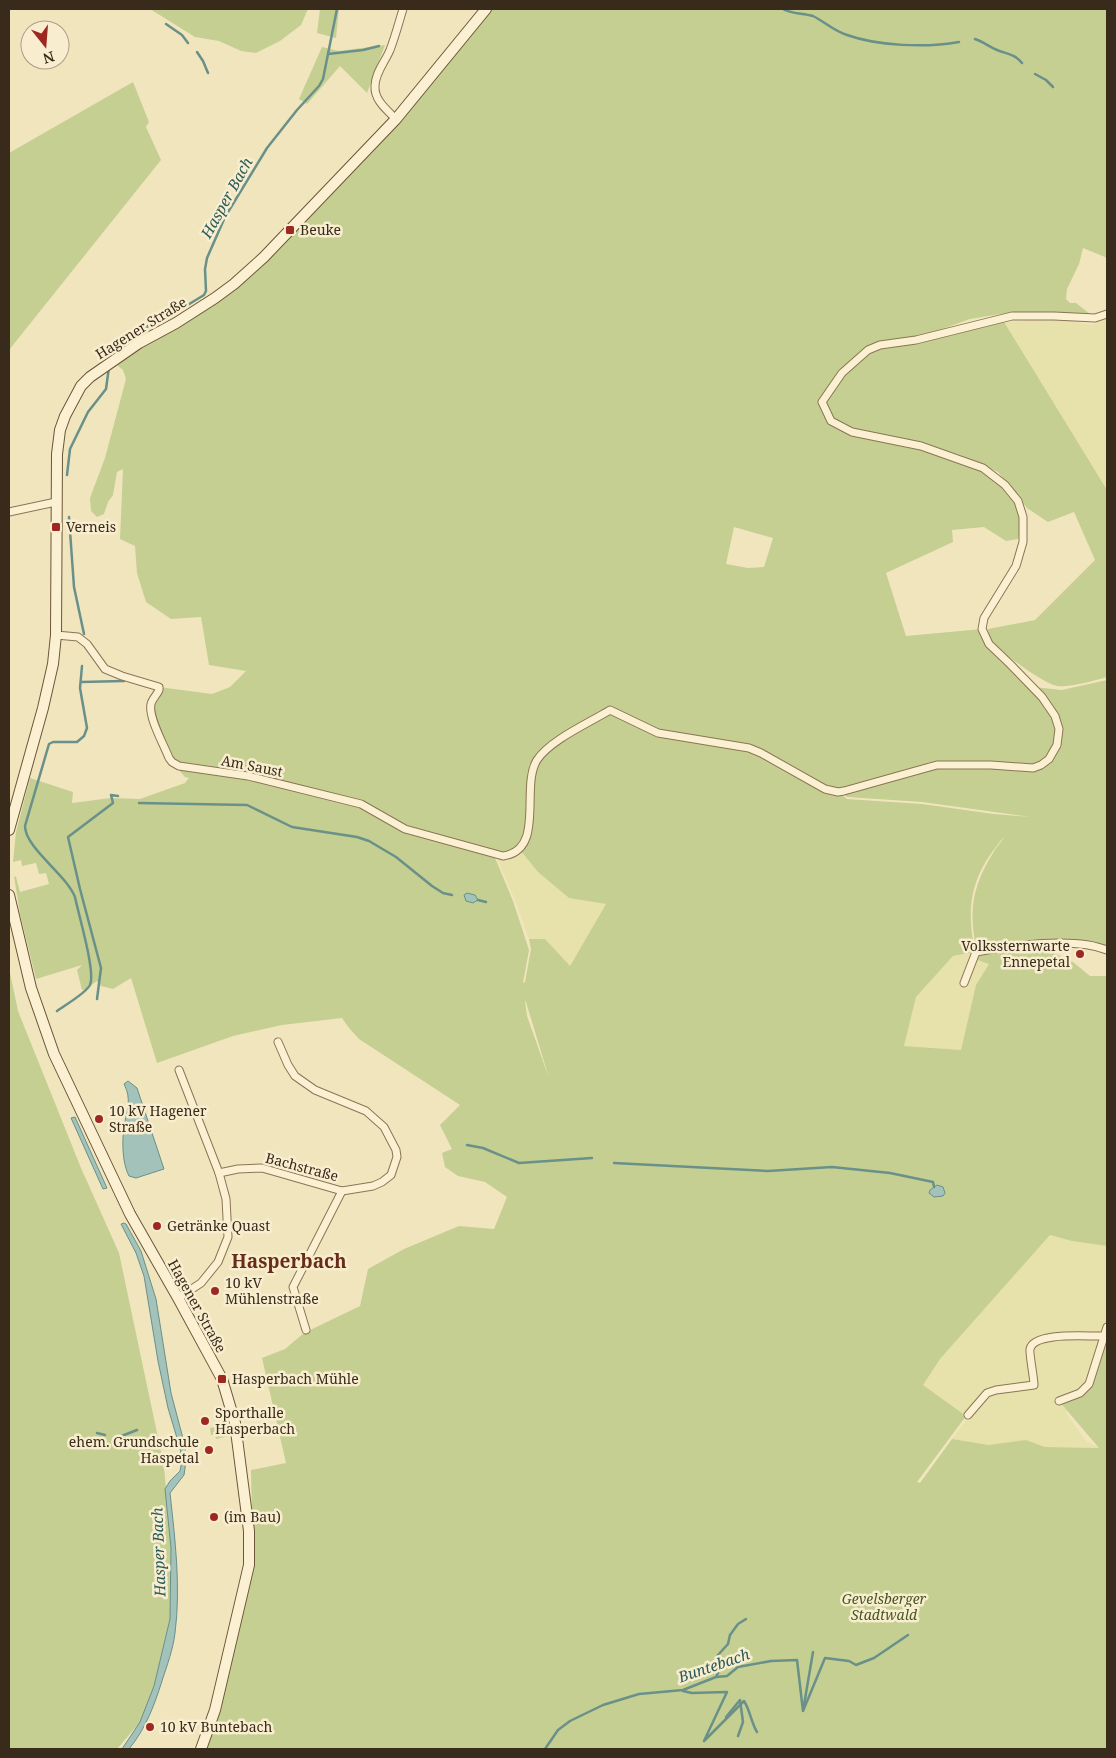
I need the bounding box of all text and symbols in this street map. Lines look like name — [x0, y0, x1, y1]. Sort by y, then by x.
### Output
north arrow — [20, 20, 70, 70]
text: N — [41, 47, 57, 69]
water label: Hasper Bach — [195, 154, 257, 242]
place label: Beuke — [300, 220, 341, 239]
marker: Beuke — [284, 224, 296, 236]
street label: Hagener Straße — [92, 292, 190, 363]
place label: Verneis — [66, 517, 116, 536]
marker: Verneis — [50, 521, 62, 533]
street label: Am Saust — [220, 750, 285, 781]
place label: Volkssternwarte Ennepetal — [961, 936, 1071, 971]
marker: Volkssternwarte Ennepetal — [1074, 948, 1086, 960]
place label: 10 kV Hagener Straße — [109, 1101, 207, 1136]
marker: 10 kV Hagener Straße — [93, 1113, 105, 1125]
street label: Bachstraße — [264, 1148, 341, 1185]
place label: Getränke Quast — [167, 1216, 270, 1235]
marker: Getränke Quast — [151, 1220, 163, 1232]
district label: Hasperbach — [231, 1248, 347, 1274]
street label: Hagener Straße — [164, 1256, 231, 1356]
place label: 10 kV Mühlenstraße — [225, 1273, 319, 1308]
marker: 10 kV Mühlenstraße — [209, 1285, 221, 1297]
place label: Hasperbach Mühle — [232, 1369, 359, 1388]
marker: Hasperbach Mühle — [216, 1373, 228, 1385]
place label: Sporthalle Hasperbach — [215, 1403, 295, 1438]
marker: Sporthalle Hasperbach — [199, 1415, 211, 1427]
place label: ehem. Grundschule Haspetal — [69, 1432, 200, 1467]
marker: ehem. Grundschule Haspetal — [203, 1444, 215, 1456]
water label: Hasper Bach — [146, 1507, 170, 1598]
place label: (im Bau) — [224, 1507, 281, 1526]
marker: (im Bau) — [208, 1511, 220, 1523]
park label: Gevelsberger Stadtwald — [842, 1589, 927, 1624]
water label: Buntebach — [674, 1644, 752, 1687]
place label: 10 kV Buntebach — [160, 1717, 272, 1736]
marker: 10 kV Buntebach — [144, 1721, 156, 1733]

